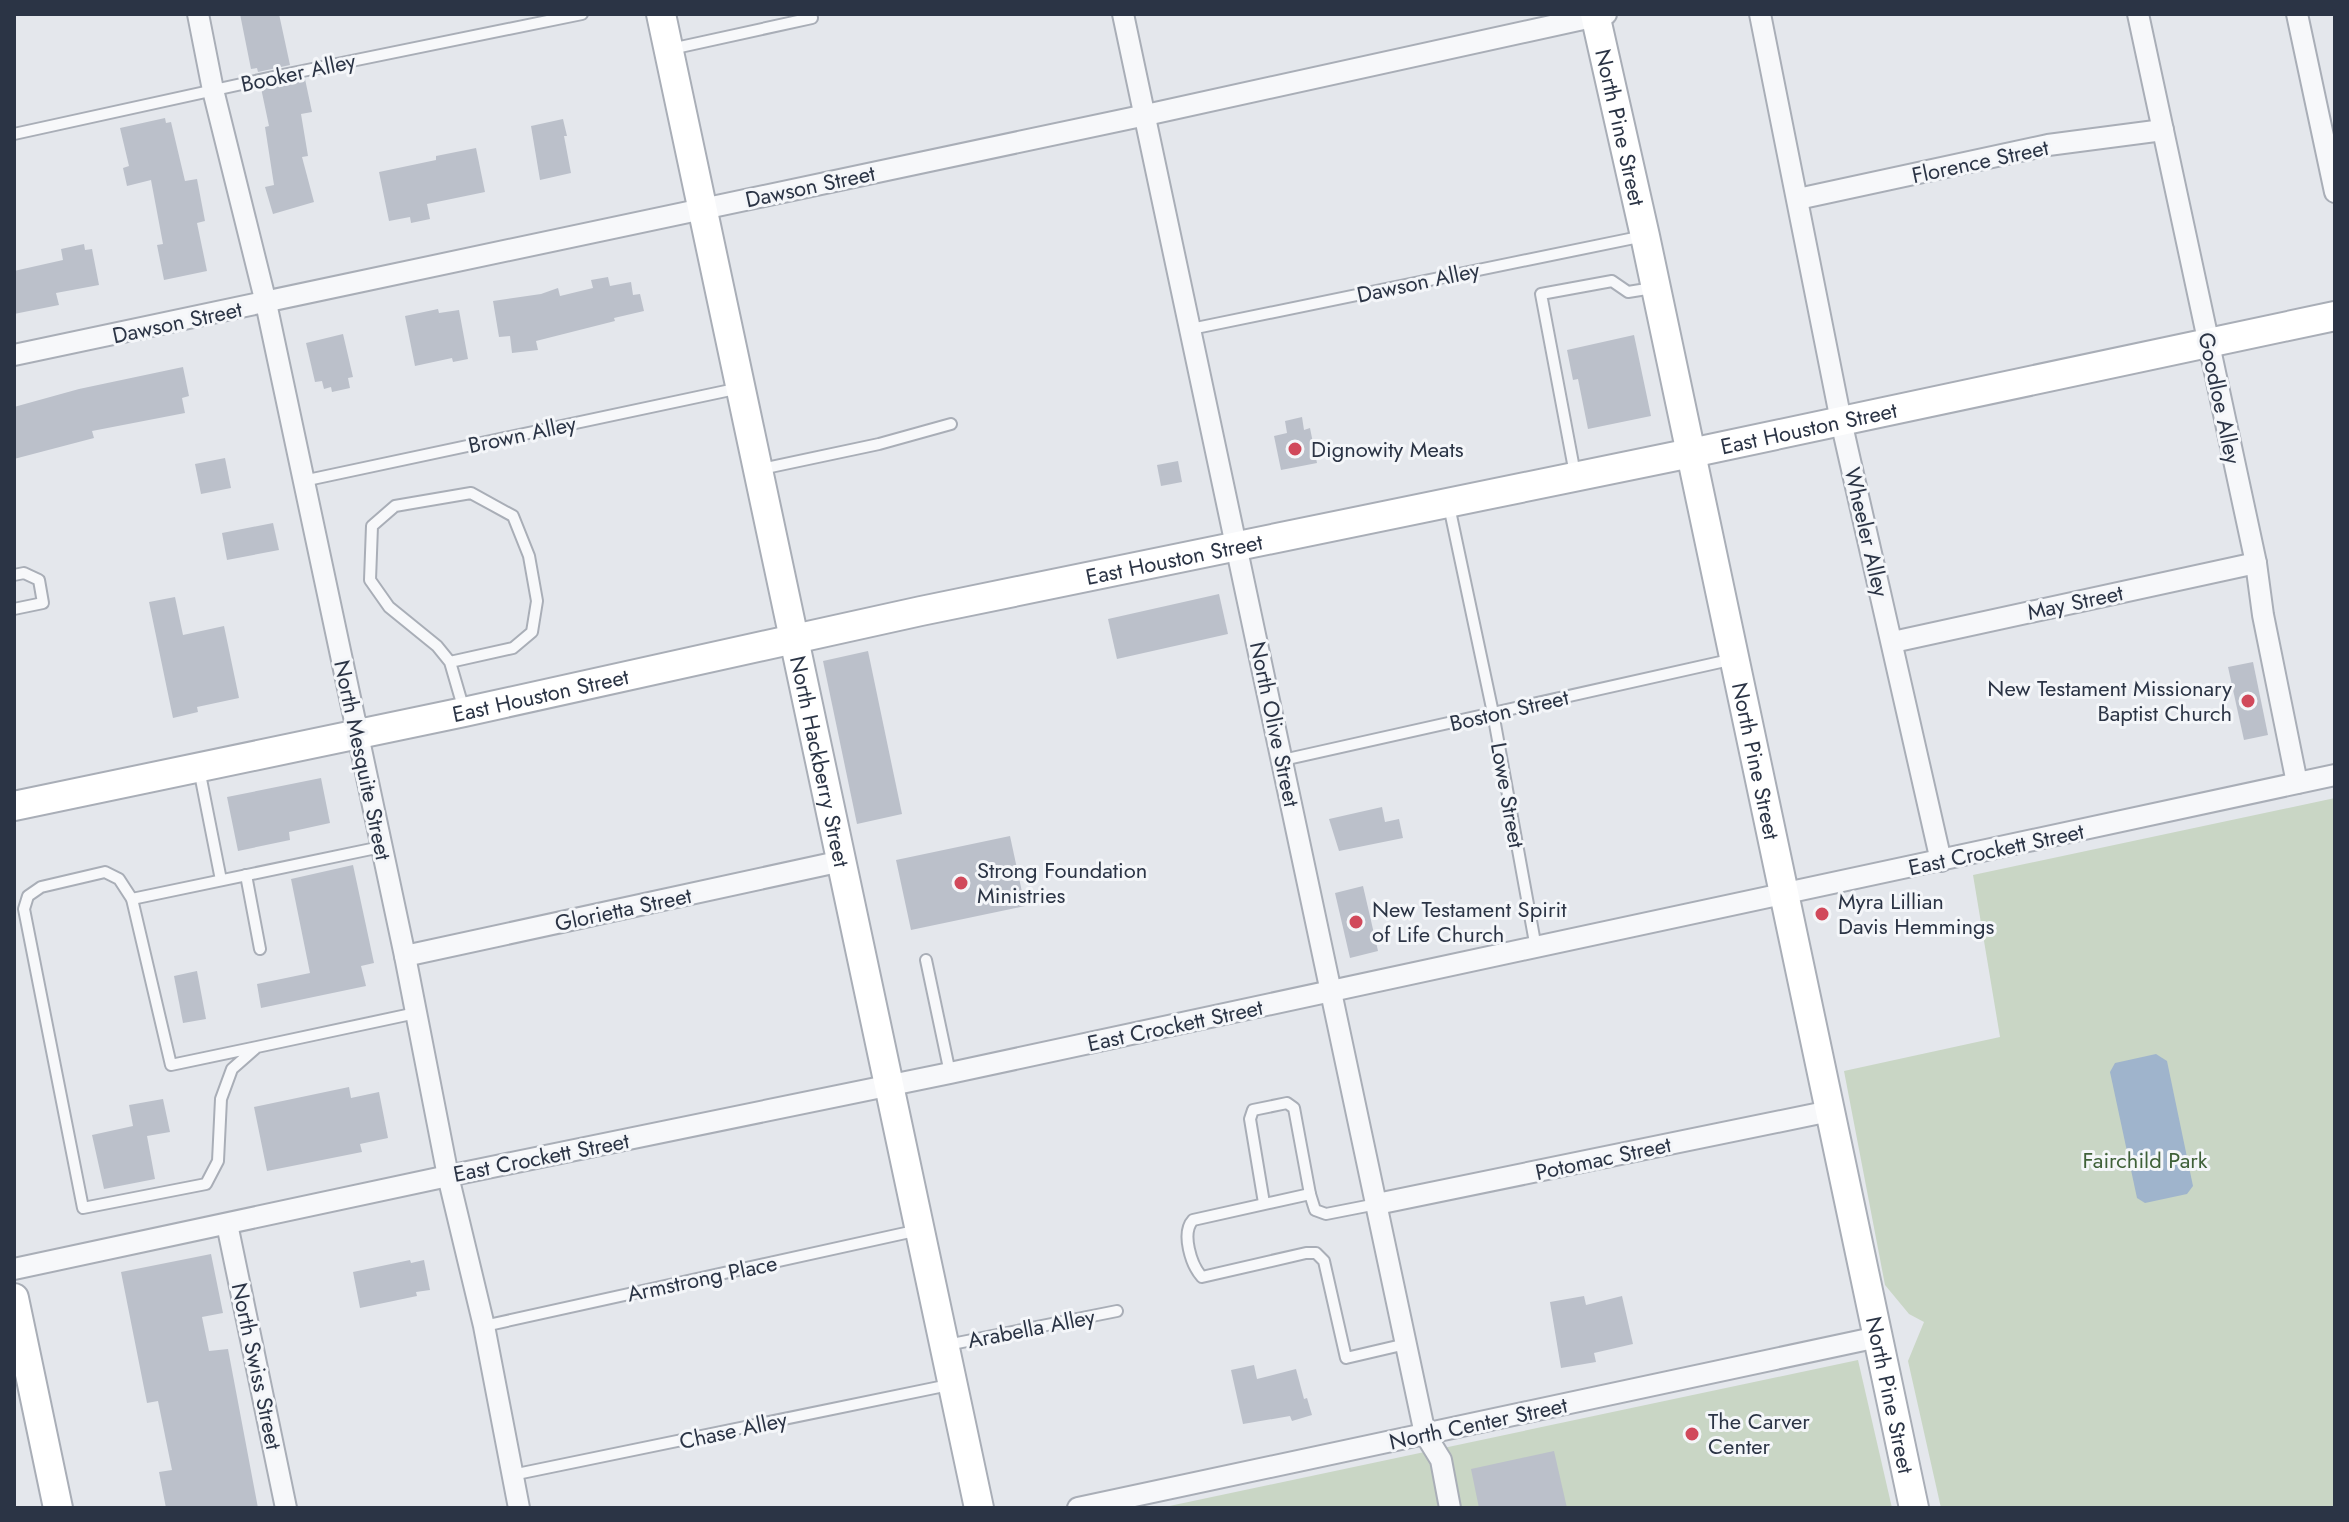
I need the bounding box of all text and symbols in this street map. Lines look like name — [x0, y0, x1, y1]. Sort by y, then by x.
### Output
street label: Booker Alley — [238, 44, 359, 100]
street label: North Pine Street — [1587, 46, 1654, 209]
street label: Florence Street — [1909, 131, 2052, 191]
street label: Dawson Street — [742, 156, 879, 215]
street label: Dawson Alley — [1354, 253, 1483, 311]
street label: Dawson Street — [109, 292, 246, 351]
street label: Goodloe Alley — [2190, 329, 2250, 467]
street label: East Houston Street — [1717, 393, 1900, 462]
street label: Brown Alley — [465, 407, 579, 461]
place label: Dignowity Meats — [1311, 433, 1464, 465]
marker: Dignowity Meats — [1286, 440, 1304, 458]
street label: Wheeler Alley — [1837, 464, 1897, 600]
street label: East Houston Street — [1083, 525, 1266, 593]
street label: May Street — [2024, 576, 2126, 628]
street label: North Olive Street — [1242, 639, 1308, 810]
street label: North Hackberry Street — [782, 653, 858, 870]
street label: North Mesquite Street — [326, 657, 400, 864]
street label: East Houston Street — [449, 660, 632, 730]
place label: New Testament Missionary Baptist Church — [1987, 672, 2232, 729]
street label: North Pine Street — [1724, 679, 1788, 843]
street label: Boston Street — [1446, 681, 1572, 739]
marker: New Testament Missionary Baptist Church — [2239, 692, 2257, 710]
street label: Lowe Street — [1483, 740, 1533, 851]
street label: East Crockett Street — [1905, 815, 2087, 883]
place label: Strong Foundation Ministries — [977, 854, 1147, 911]
marker: Strong Foundation Ministries — [952, 874, 970, 892]
street label: Glorietta Street — [552, 879, 695, 939]
place label: Myra Lillian Davis Hemmings — [1838, 885, 1994, 942]
place label: New Testament Spirit of Life Church — [1372, 893, 1567, 950]
marker: Myra Lillian Davis Hemmings — [1813, 905, 1831, 923]
marker: New Testament Spirit of Life Church — [1347, 913, 1365, 931]
street label: East Crockett Street — [1084, 991, 1266, 1059]
street label: East Crockett Street — [450, 1124, 632, 1190]
street label: Potomac Street — [1532, 1128, 1675, 1188]
park label: Fairchild Park — [2082, 1144, 2208, 1176]
street label: Armstrong Place — [624, 1246, 780, 1310]
street label: North Swiss Street — [224, 1280, 290, 1453]
street label: Arabella Alley — [965, 1300, 1098, 1356]
street label: North Pine Street — [1858, 1313, 1922, 1477]
street label: North Center Street — [1386, 1388, 1571, 1457]
street label: Chase Alley — [676, 1403, 790, 1457]
place label: The Carver Center — [1708, 1405, 1810, 1462]
marker: The Carver Center — [1683, 1425, 1701, 1443]

